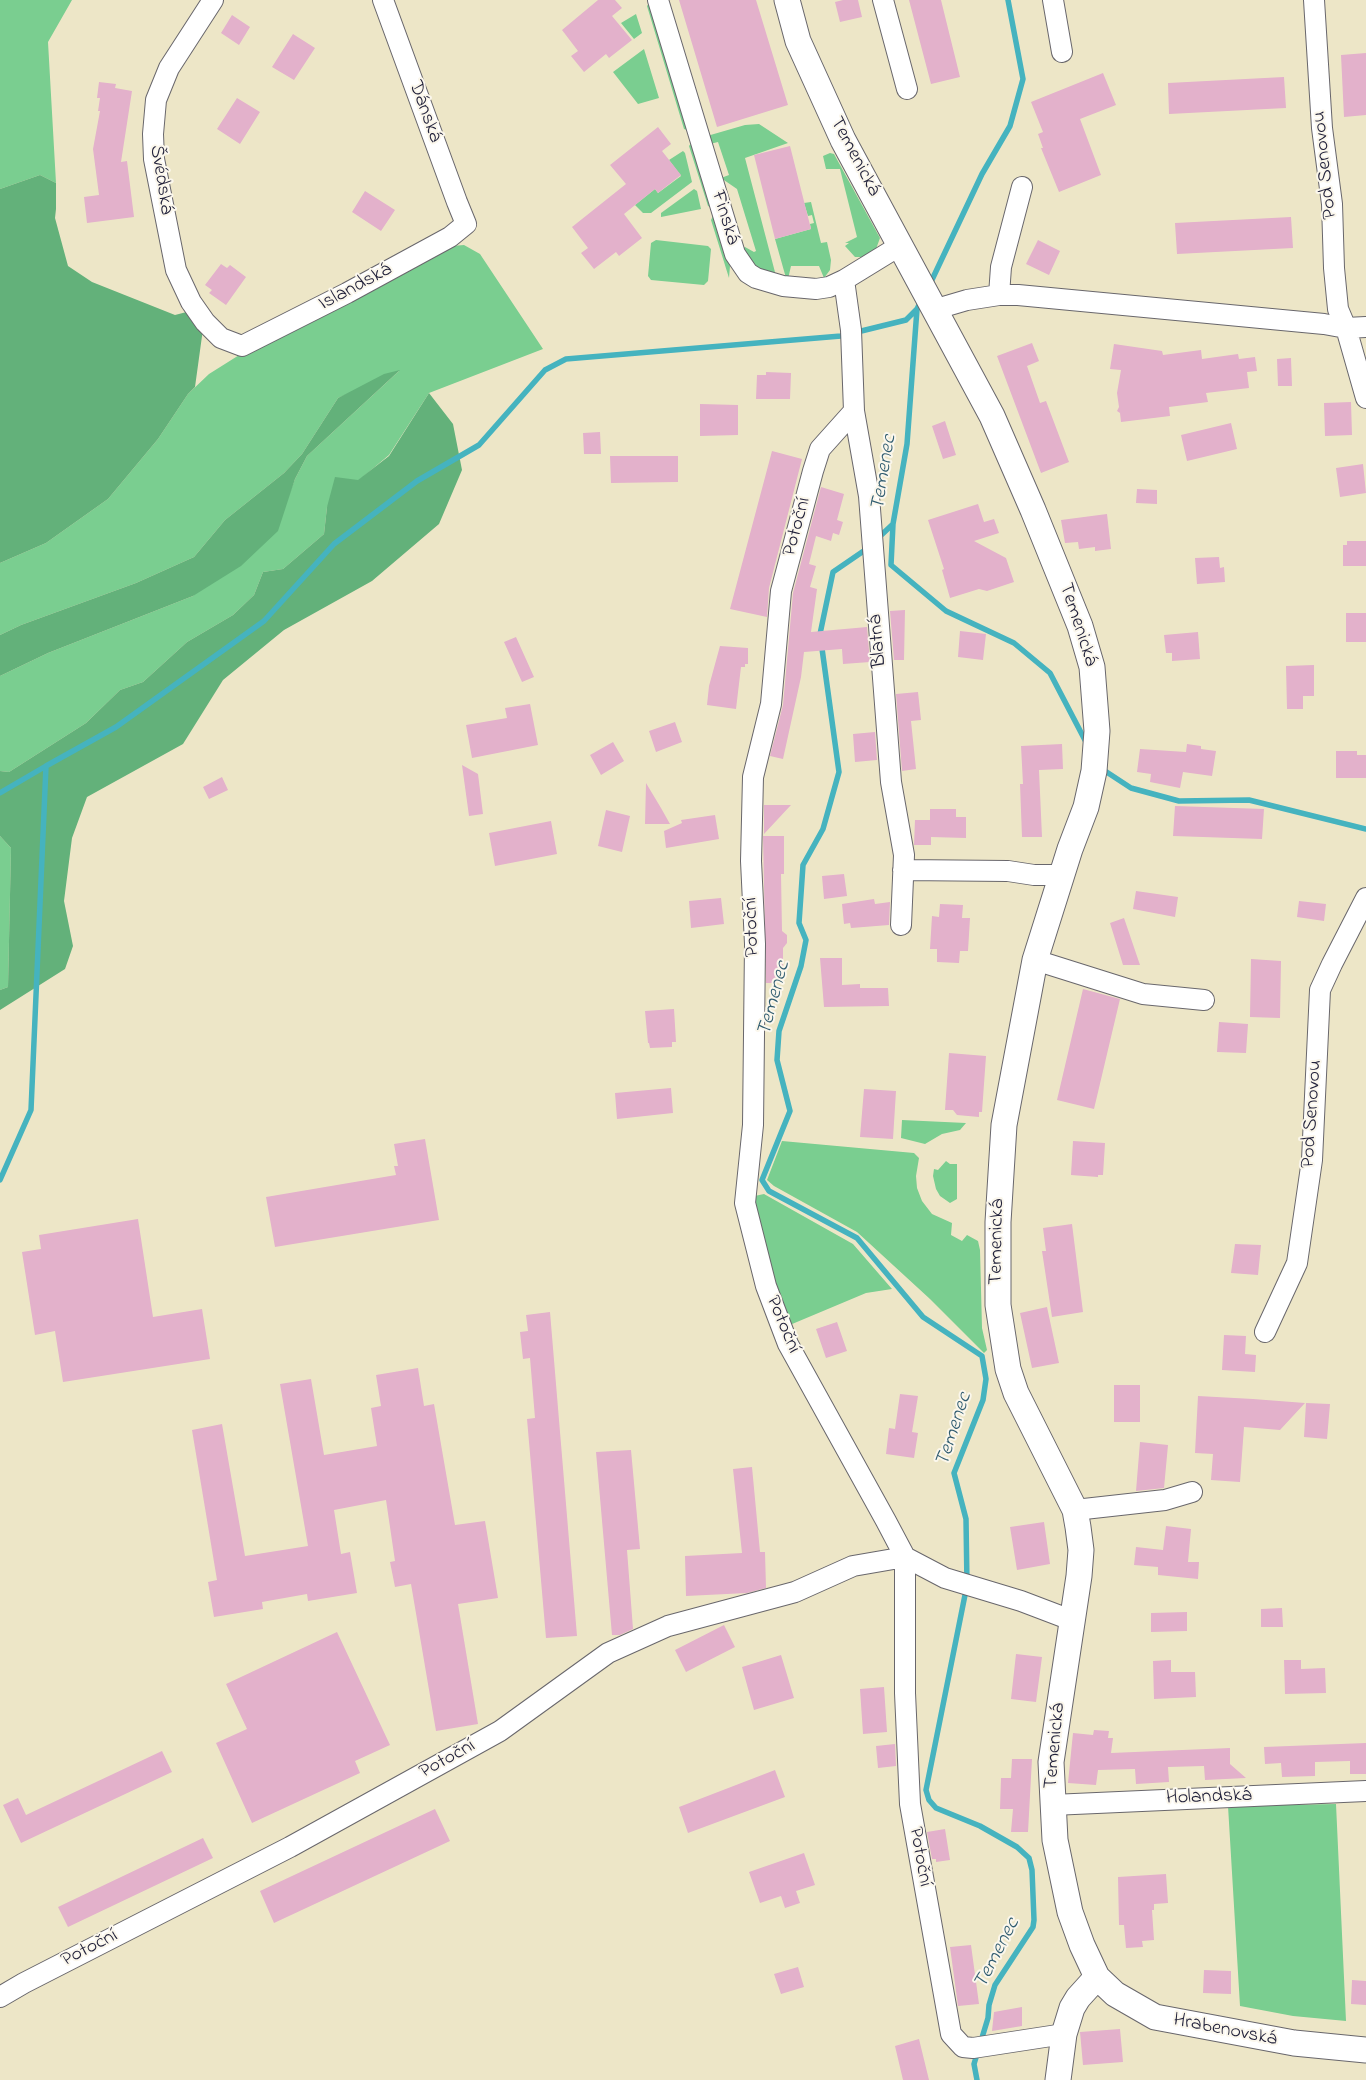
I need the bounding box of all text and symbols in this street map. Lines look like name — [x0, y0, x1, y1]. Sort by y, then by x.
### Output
street label: Dánská — [402, 78, 446, 146]
street label: Pod Senovou — [1308, 110, 1344, 220]
street label: Temenická — [823, 113, 885, 201]
street label: Švédská — [143, 144, 177, 216]
street label: Finská — [704, 188, 744, 248]
street label: Islandská — [315, 259, 397, 317]
water label: Temenec — [867, 433, 903, 513]
street label: Potoční — [779, 495, 817, 559]
street label: Temenická — [1052, 580, 1102, 670]
street label: Blatná — [865, 613, 893, 669]
street label: Potoční — [740, 896, 766, 958]
water label: Temenec — [753, 959, 797, 1039]
street label: Pod Senovou — [1297, 1059, 1329, 1169]
street label: Temenická — [985, 1199, 1011, 1285]
street label: Potoční — [759, 1293, 805, 1357]
water label: Temenec — [931, 1390, 979, 1470]
street label: Temenická — [1040, 1702, 1072, 1790]
street label: Potoční — [416, 1735, 480, 1785]
street label: Holandská — [1166, 1785, 1252, 1811]
street label: Potoční — [902, 1825, 936, 1889]
water label: Temenec — [969, 1914, 1027, 1994]
street label: Potoční — [58, 1925, 122, 1973]
street label: Hrabenovská — [1171, 2009, 1279, 2053]

